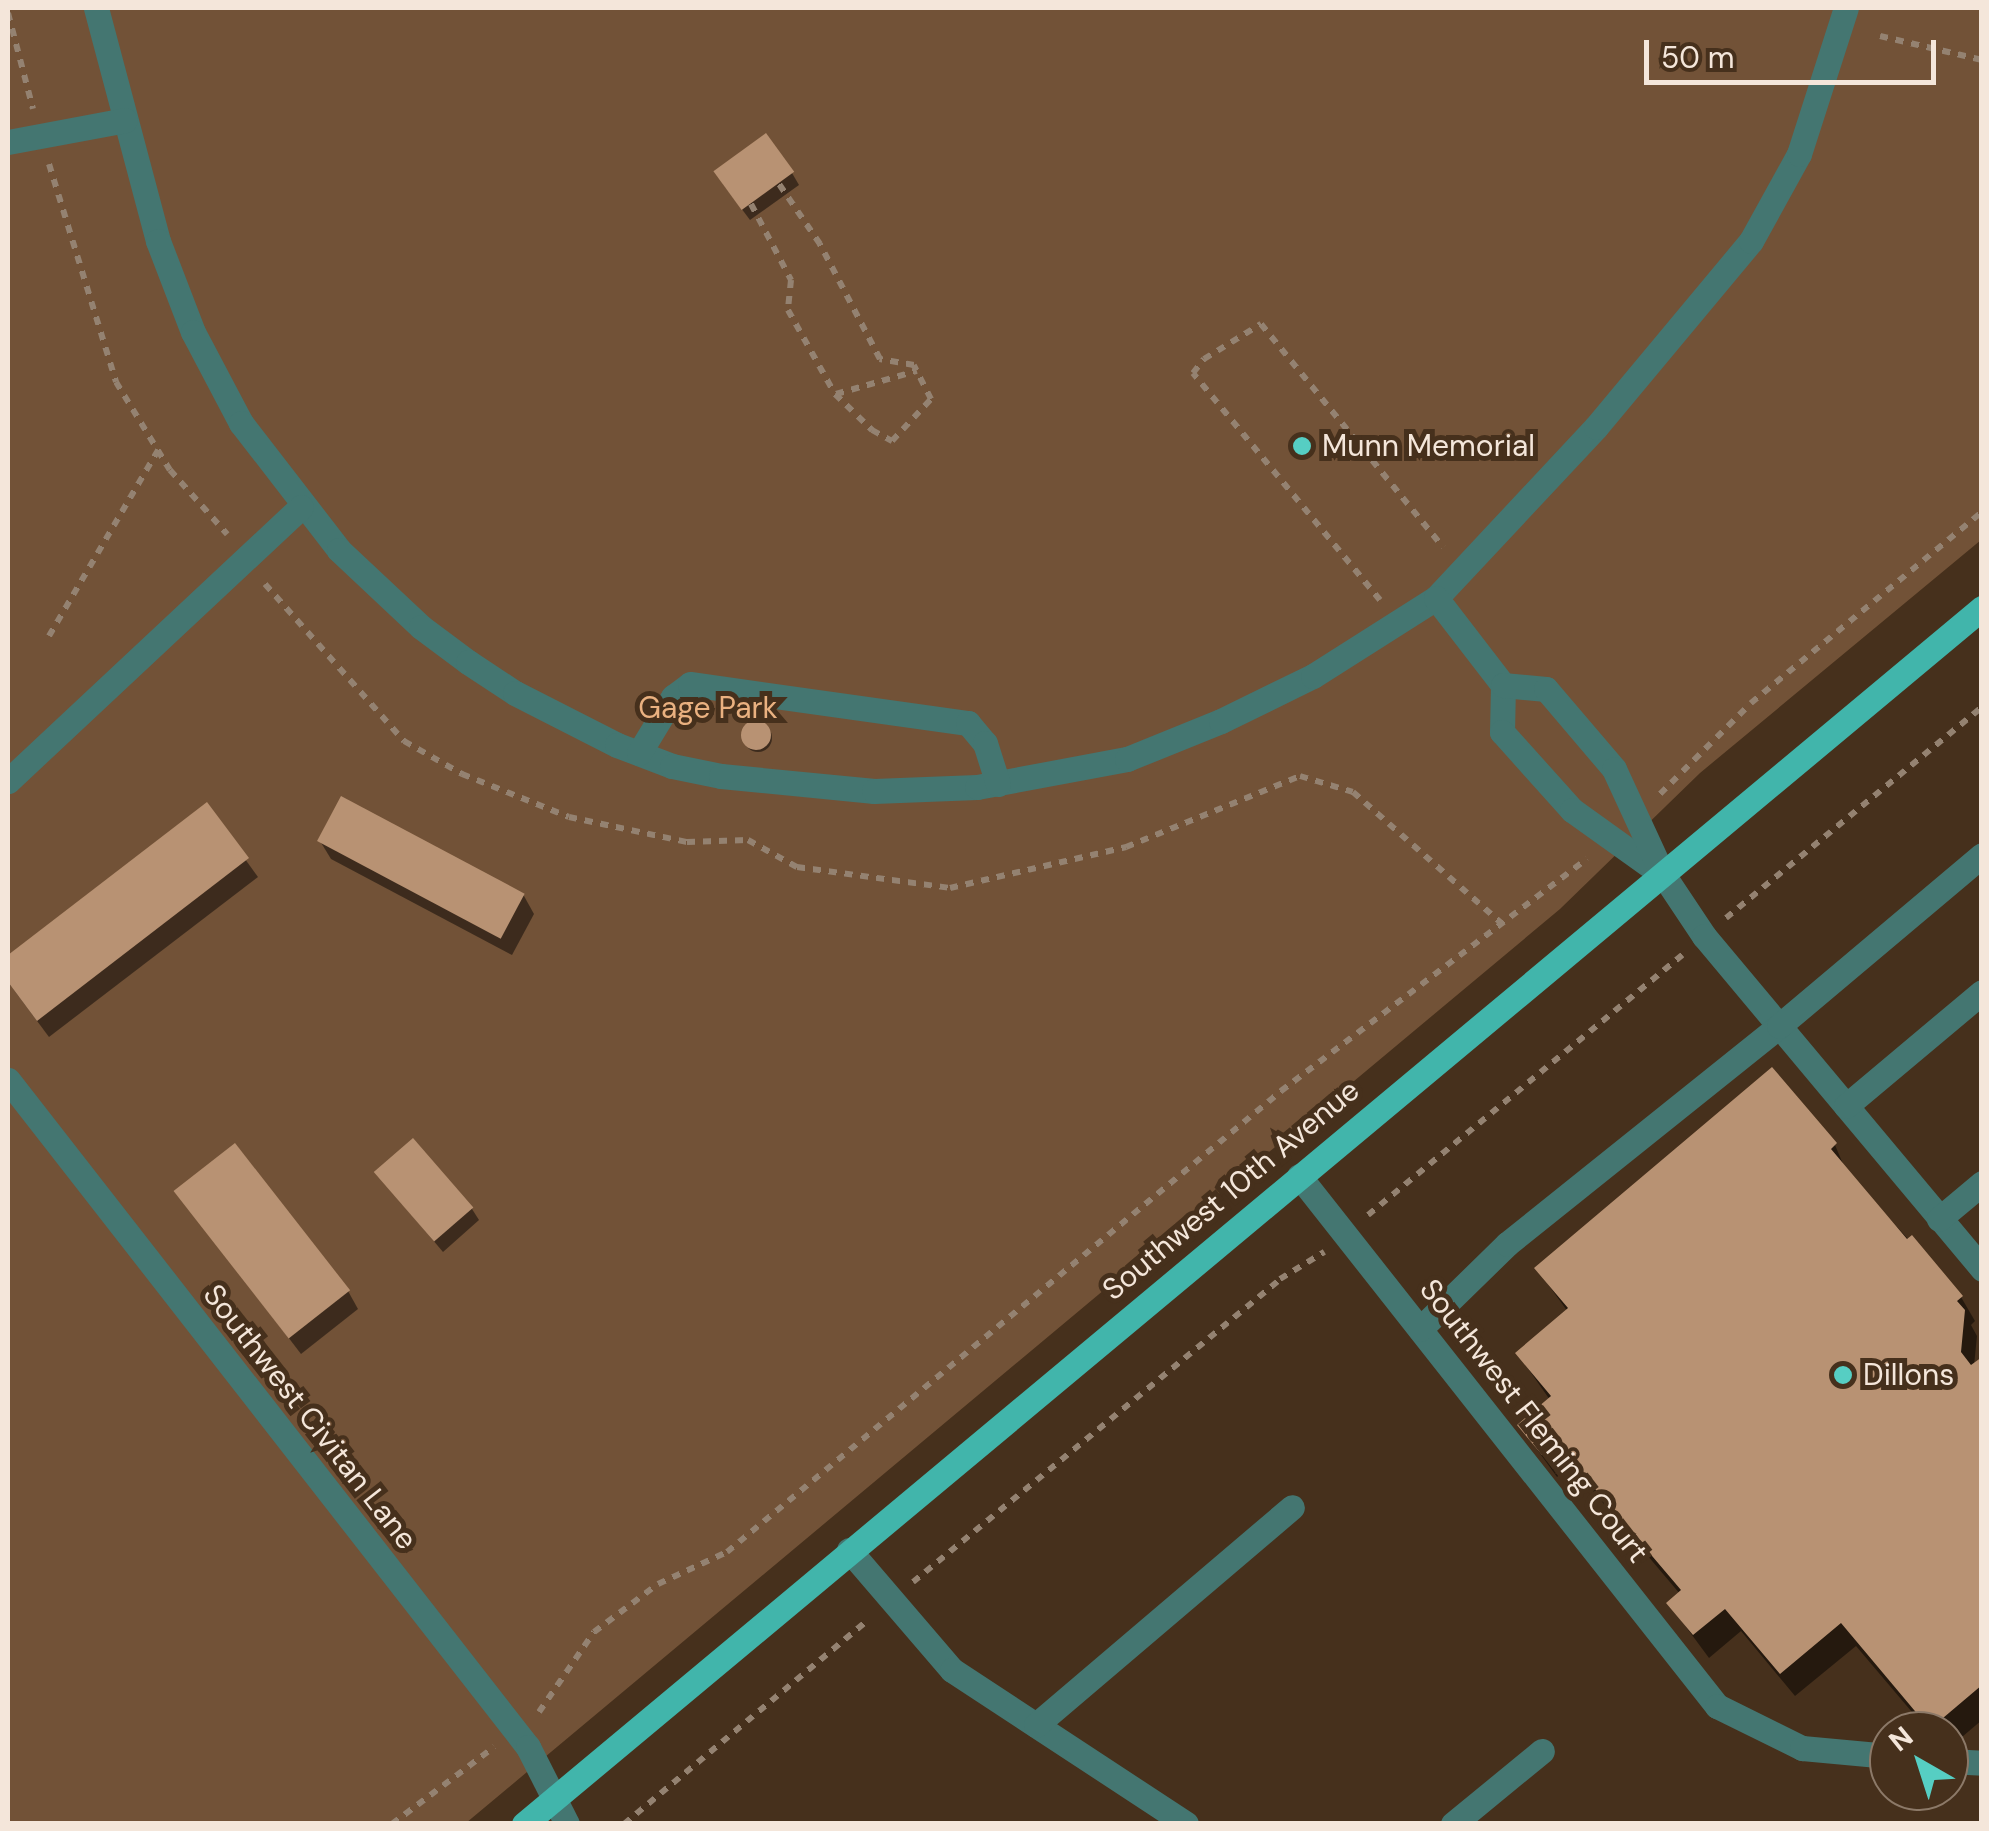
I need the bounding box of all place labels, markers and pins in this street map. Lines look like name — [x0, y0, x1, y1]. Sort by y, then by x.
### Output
place label: Munn Memorial — [1322, 428, 1535, 464]
marker: Munn Memorial — [1291, 435, 1313, 457]
place label: Dillons — [1863, 1357, 1954, 1393]
marker: Dillons — [1832, 1364, 1854, 1386]

